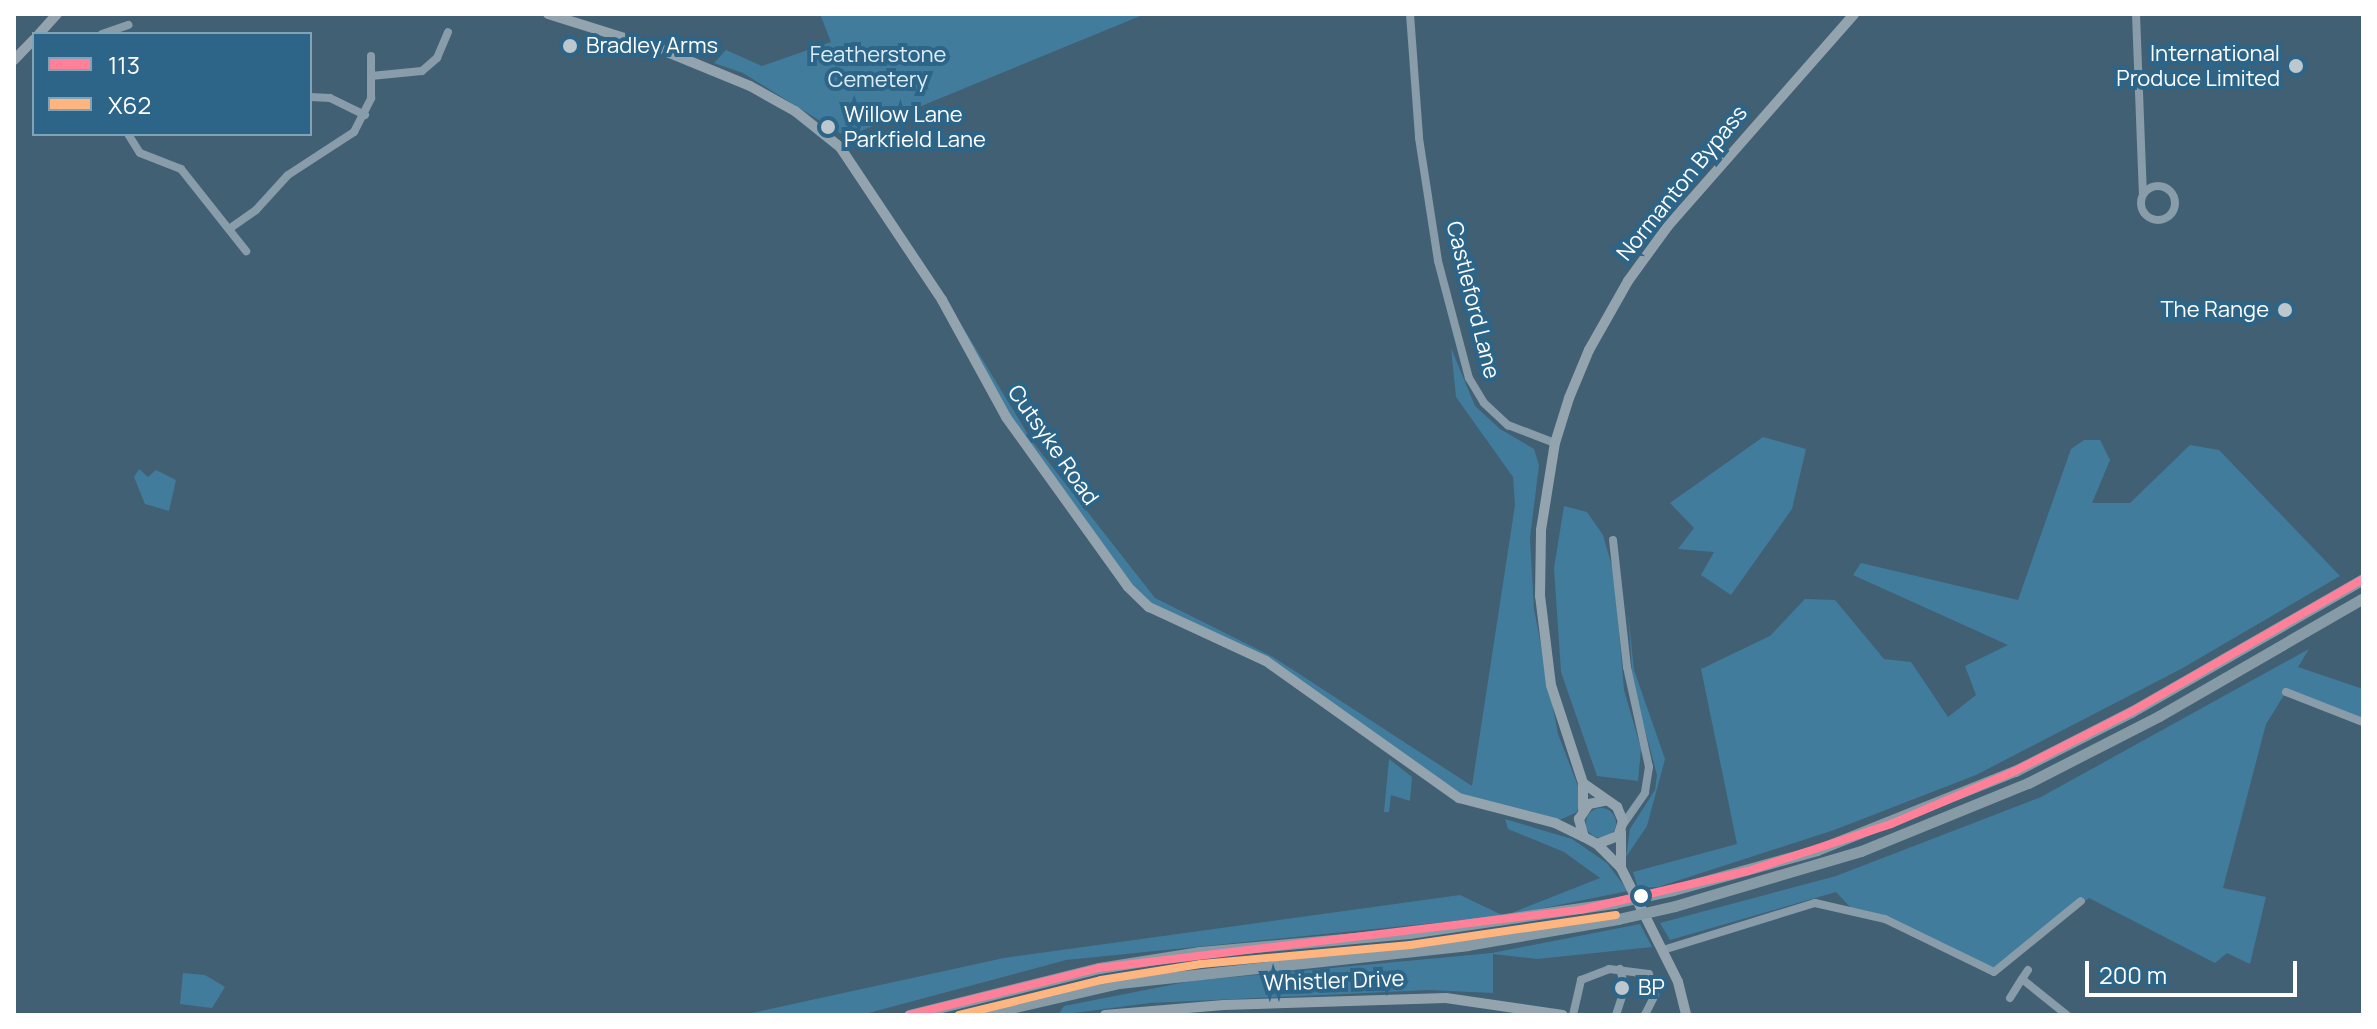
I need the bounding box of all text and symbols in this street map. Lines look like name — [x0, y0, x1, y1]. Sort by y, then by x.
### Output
legend — [32, 32, 312, 136]
place label: Bradley Arms — [586, 33, 718, 59]
marker: Bradley Arms — [561, 37, 579, 55]
place label: International Produce Limited — [2116, 40, 2280, 92]
park label: Featherstone Cemetery — [810, 41, 946, 92]
text: 113 — [108, 48, 140, 81]
marker: International Produce Limited — [2287, 57, 2305, 75]
text: X62 — [108, 88, 151, 121]
street label: Normanton Bypass — [1611, 100, 1753, 266]
place label: Willow Lane Parkfield Lane — [844, 101, 986, 152]
marker: Willow Lane Parkfield Lane — [819, 118, 837, 136]
street label: Castleford Lane — [1441, 219, 1505, 381]
place label: The Range — [2161, 297, 2269, 323]
marker: The Range — [2276, 301, 2294, 319]
street label: Cutsyke Road — [1002, 380, 1104, 510]
unlabelled marker — [1633, 888, 1649, 904]
scale bar — [2089, 945, 2301, 995]
text: 200 m — [2099, 958, 2167, 991]
street label: Whistler Drive — [1263, 965, 1405, 997]
place label: BP — [1638, 975, 1665, 1001]
marker: BP — [1613, 979, 1631, 997]

